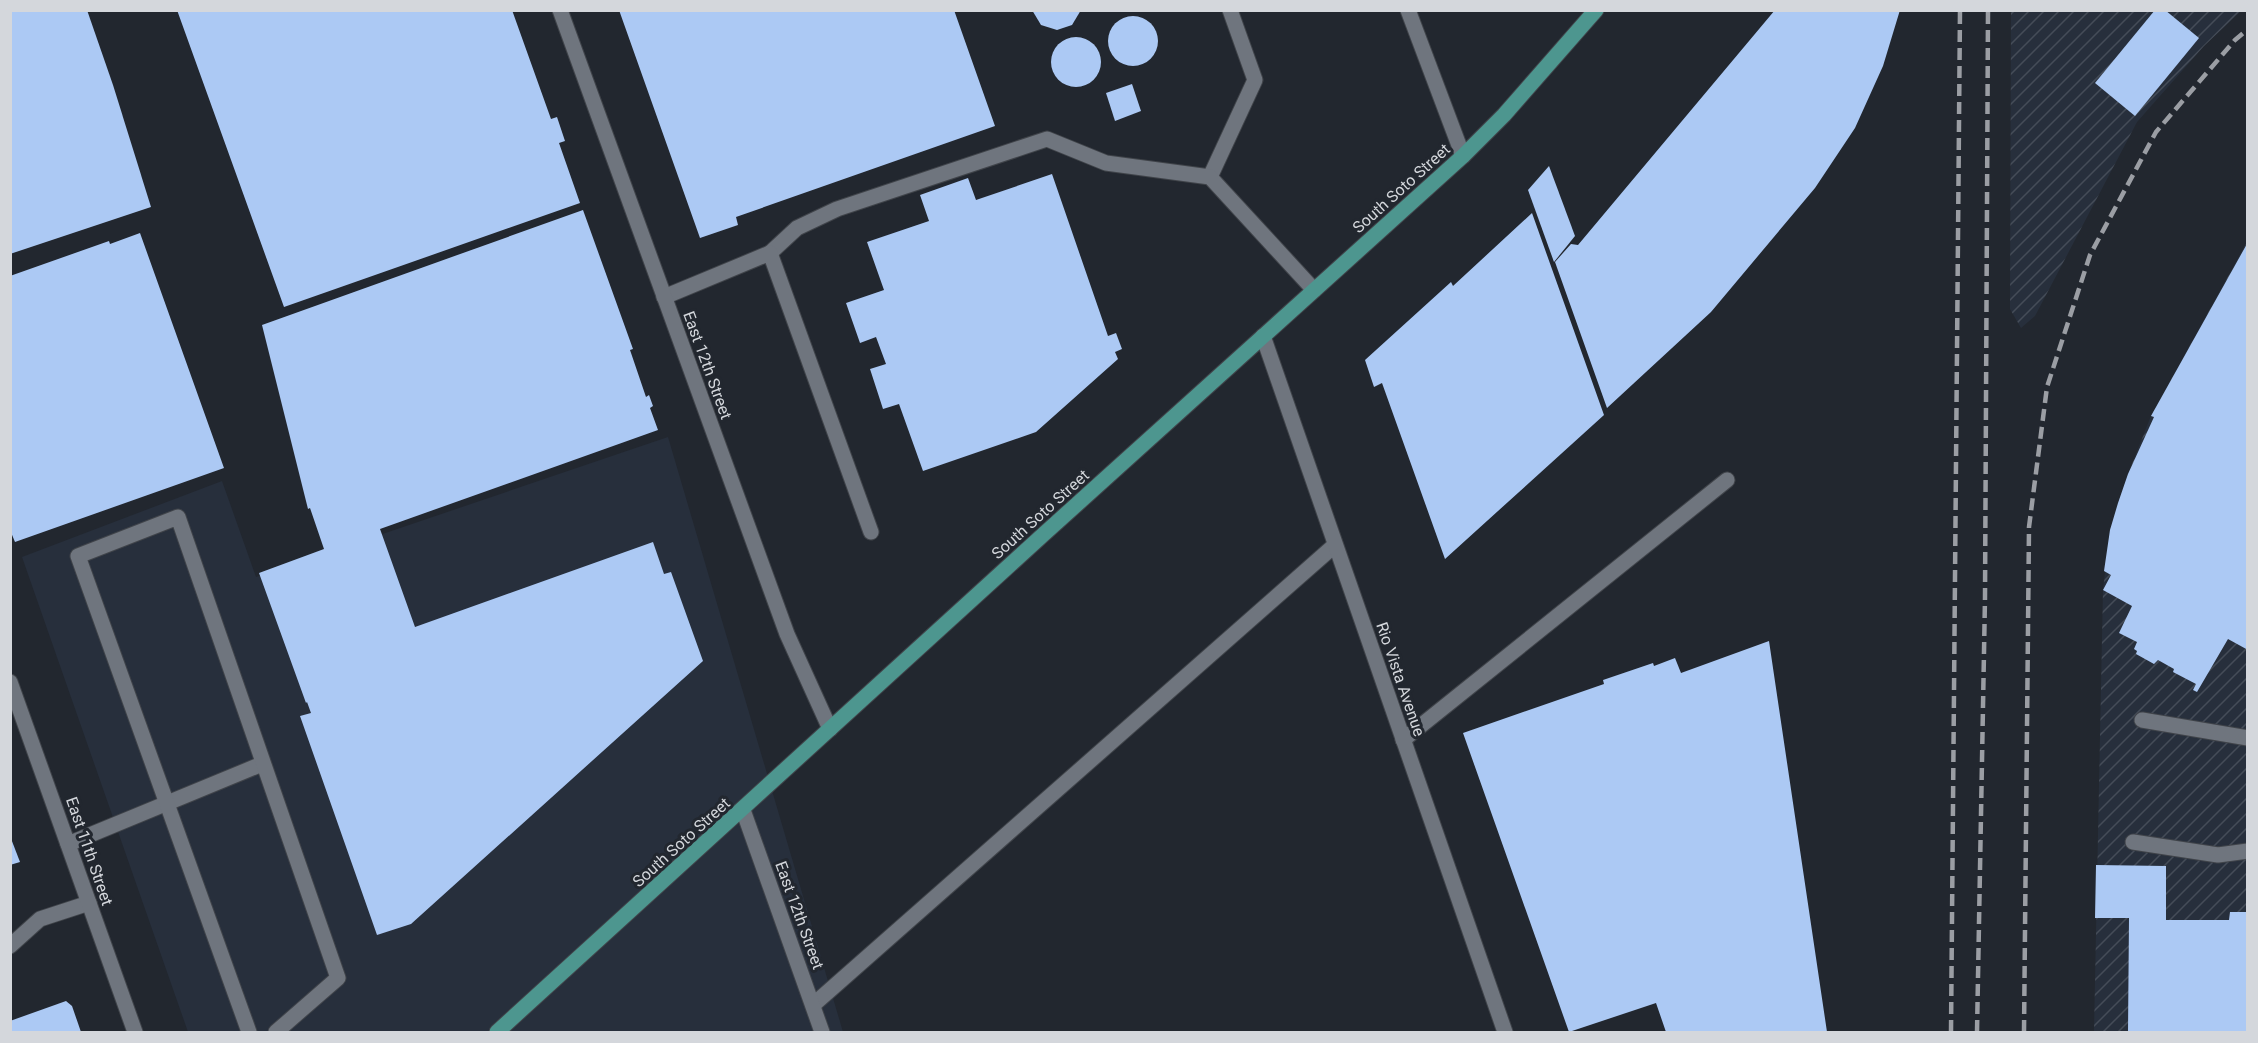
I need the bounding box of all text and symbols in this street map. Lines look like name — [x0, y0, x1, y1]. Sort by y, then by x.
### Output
street label: South Soto Street — [1349, 140, 1454, 237]
street label: East 12th Street — [679, 309, 736, 422]
street label: South Soto Street — [988, 466, 1093, 563]
street label: Rio Vista Avenue — [1372, 620, 1429, 739]
street label: East 11th Street — [62, 794, 117, 908]
street label: South Soto Street — [629, 794, 734, 891]
street label: East 12th Street — [771, 859, 828, 972]

